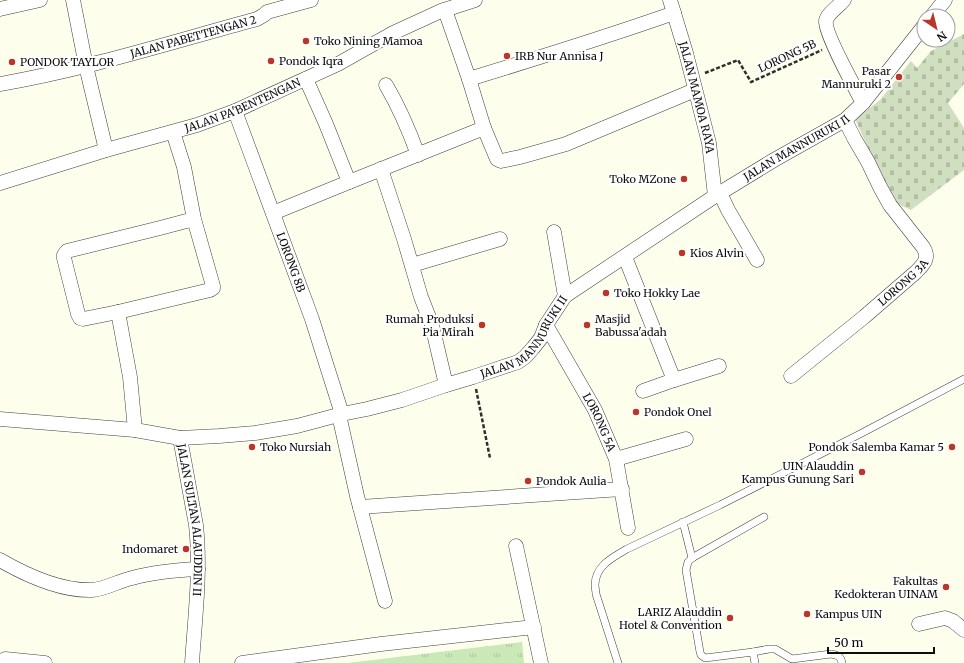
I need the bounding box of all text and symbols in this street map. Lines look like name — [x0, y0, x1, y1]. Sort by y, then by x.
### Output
north arrow — [916, 8, 956, 48]
street label: JALAN PABETTENGAN 2 — [128, 12, 258, 61]
text: N — [934, 28, 949, 45]
place label: Toko Nining Mamoa — [314, 34, 423, 48]
marker: Toko Nining Mamoa — [301, 36, 311, 46]
street label: LORONG 5B — [756, 36, 819, 76]
street label: JALAN MAMOA RAYA — [676, 39, 717, 154]
place label: IRB Nur Annisa J — [515, 49, 604, 63]
marker: IRB Nur Annisa J — [502, 51, 512, 61]
place label: Pondok Iqra — [279, 54, 343, 68]
place label: PONDOK TAYLOR — [20, 55, 114, 69]
marker: Pondok Iqra — [266, 56, 276, 66]
marker: PONDOK TAYLOR — [7, 57, 17, 67]
place label: Pasar Mannuruki 2 — [822, 64, 891, 91]
marker: Pasar Mannuruki 2 — [894, 72, 904, 82]
street label: JALAN PA'BENTENGAN — [182, 75, 303, 135]
street label: JALAN MANNURUKI II — [740, 112, 853, 185]
place label: Toko MZone — [609, 172, 676, 186]
marker: Toko MZone — [679, 174, 689, 184]
street label: LORONG 8B — [273, 230, 309, 294]
place label: Kios Alvin — [690, 246, 745, 260]
marker: Kios Alvin — [677, 248, 687, 258]
street label: LORONG 3A — [875, 256, 931, 309]
place label: Toko Hokky Lae — [614, 286, 700, 300]
marker: Toko Hokky Lae — [601, 288, 611, 298]
street label: JALAN MANNURUKI II — [478, 293, 570, 381]
place label: Rumah Produksi Pia Mirah — [385, 312, 475, 339]
place label: Masjid Babussa'adah — [595, 312, 668, 339]
marker: Rumah Produksi Pia Mirah — [477, 320, 487, 330]
marker: Masjid Babussa'adah — [582, 320, 592, 330]
street label: LORONG 5A — [580, 390, 619, 454]
place label: Pondok Onel — [644, 405, 712, 419]
marker: Pondok Onel — [631, 407, 641, 417]
place label: Toko Nursiah — [260, 440, 332, 454]
place label: Pondok Salemba Kamar 5 — [808, 440, 944, 454]
street label: JALAN SULTAN ALAUDDIN II — [174, 442, 205, 597]
marker: Toko Nursiah — [247, 442, 257, 452]
marker: Pondok Salemba Kamar 5 — [947, 442, 957, 452]
place label: UIN Alauddin Kampus Gunung Sari — [742, 459, 855, 486]
marker: UIN Alauddin Kampus Gunung Sari — [857, 467, 867, 477]
place label: Pondok Aulia — [536, 474, 607, 488]
marker: Pondok Aulia — [523, 476, 533, 486]
place label: Indomaret — [122, 542, 179, 556]
marker: Indomaret — [181, 544, 191, 554]
place label: Fakultas Kedokteran UINAM — [834, 574, 938, 601]
marker: Fakultas Kedokteran UINAM — [941, 582, 951, 592]
place label: LARIZ Alauddin Hotel & Convention — [619, 605, 723, 632]
place label: Kampus UIN — [815, 607, 882, 621]
marker: Kampus UIN — [802, 609, 812, 619]
marker: LARIZ Alauddin Hotel & Convention — [725, 613, 735, 623]
scale bar — [828, 629, 934, 655]
text: 50 m — [834, 635, 863, 650]

